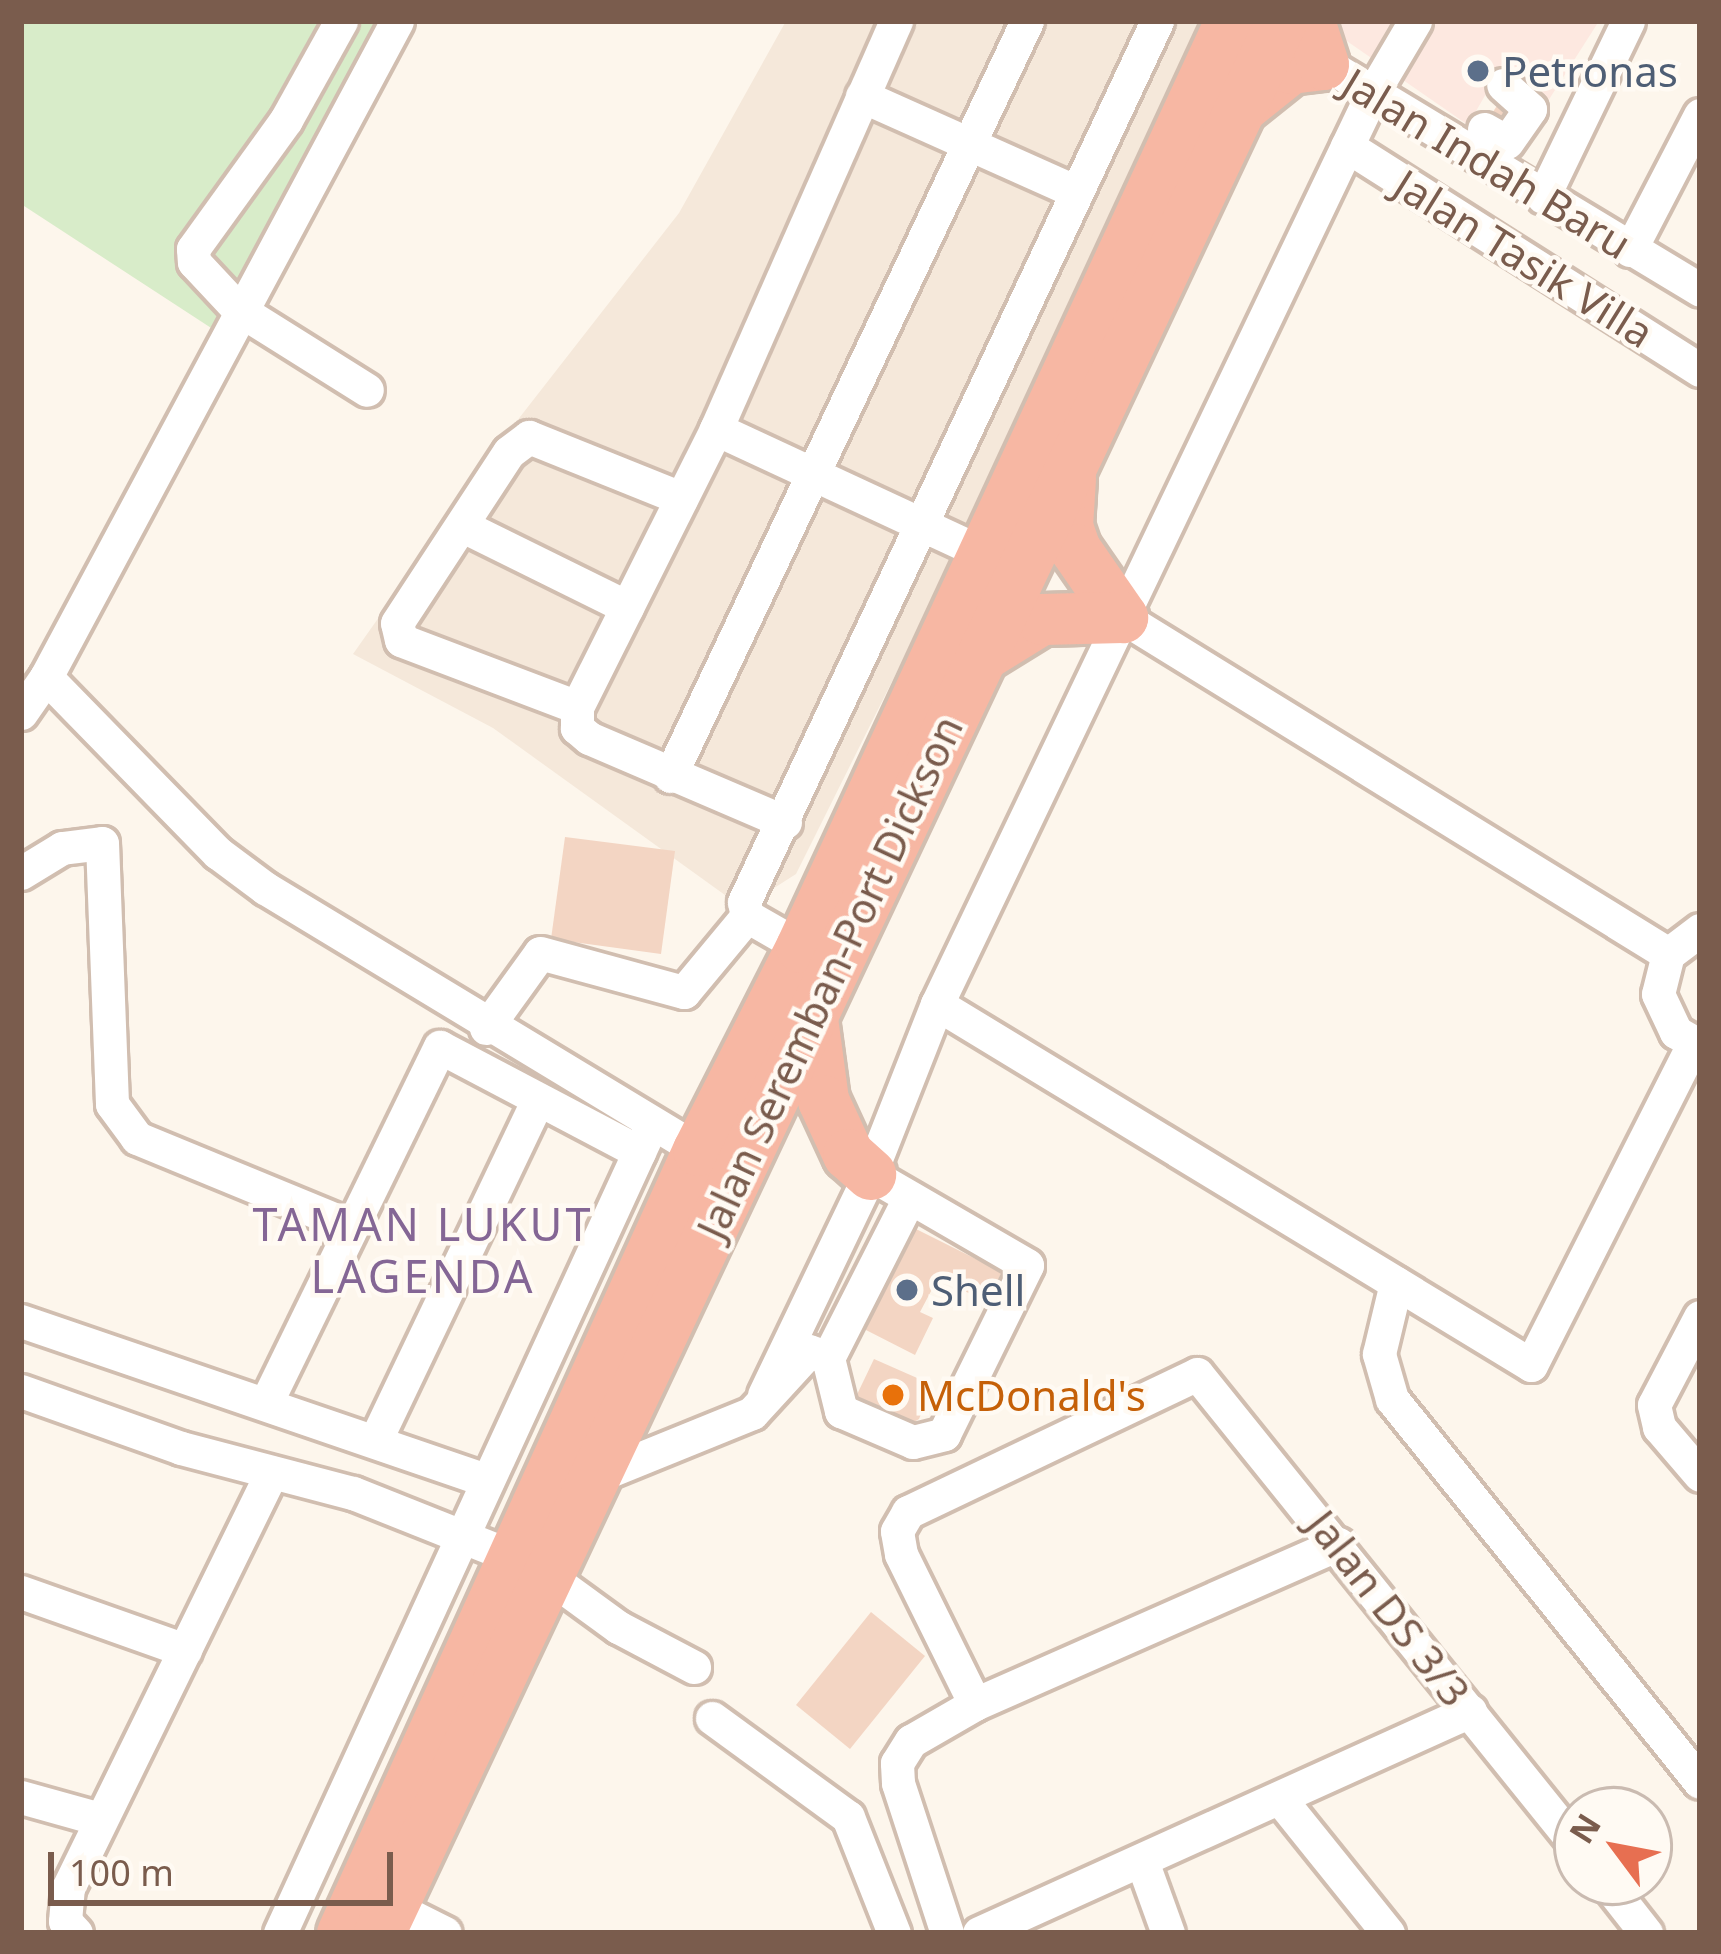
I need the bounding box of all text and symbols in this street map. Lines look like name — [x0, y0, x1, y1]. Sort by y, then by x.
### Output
place label: Petronas — [1502, 46, 1678, 96]
street label: Jalan Indah Baru — [1334, 57, 1640, 269]
marker: Petronas — [1465, 58, 1491, 84]
street label: Jalan Tasik Villa — [1385, 158, 1663, 358]
street label: Jalan Seremban-Port Dickson — [685, 708, 973, 1246]
district label: TAMAN LUKUT LAGENDA — [253, 1197, 593, 1303]
place label: Shell — [931, 1265, 1025, 1315]
marker: Shell — [894, 1277, 920, 1303]
place label: McDonald's — [917, 1370, 1146, 1420]
marker: McDonald's — [880, 1382, 906, 1408]
street label: Jalan DS 3/3 — [1297, 1500, 1481, 1716]
north arrow — [1553, 1786, 1673, 1906]
text: N — [1558, 1805, 1611, 1852]
scale bar — [54, 1828, 399, 1902]
text: 100 m — [69, 1848, 174, 1897]

